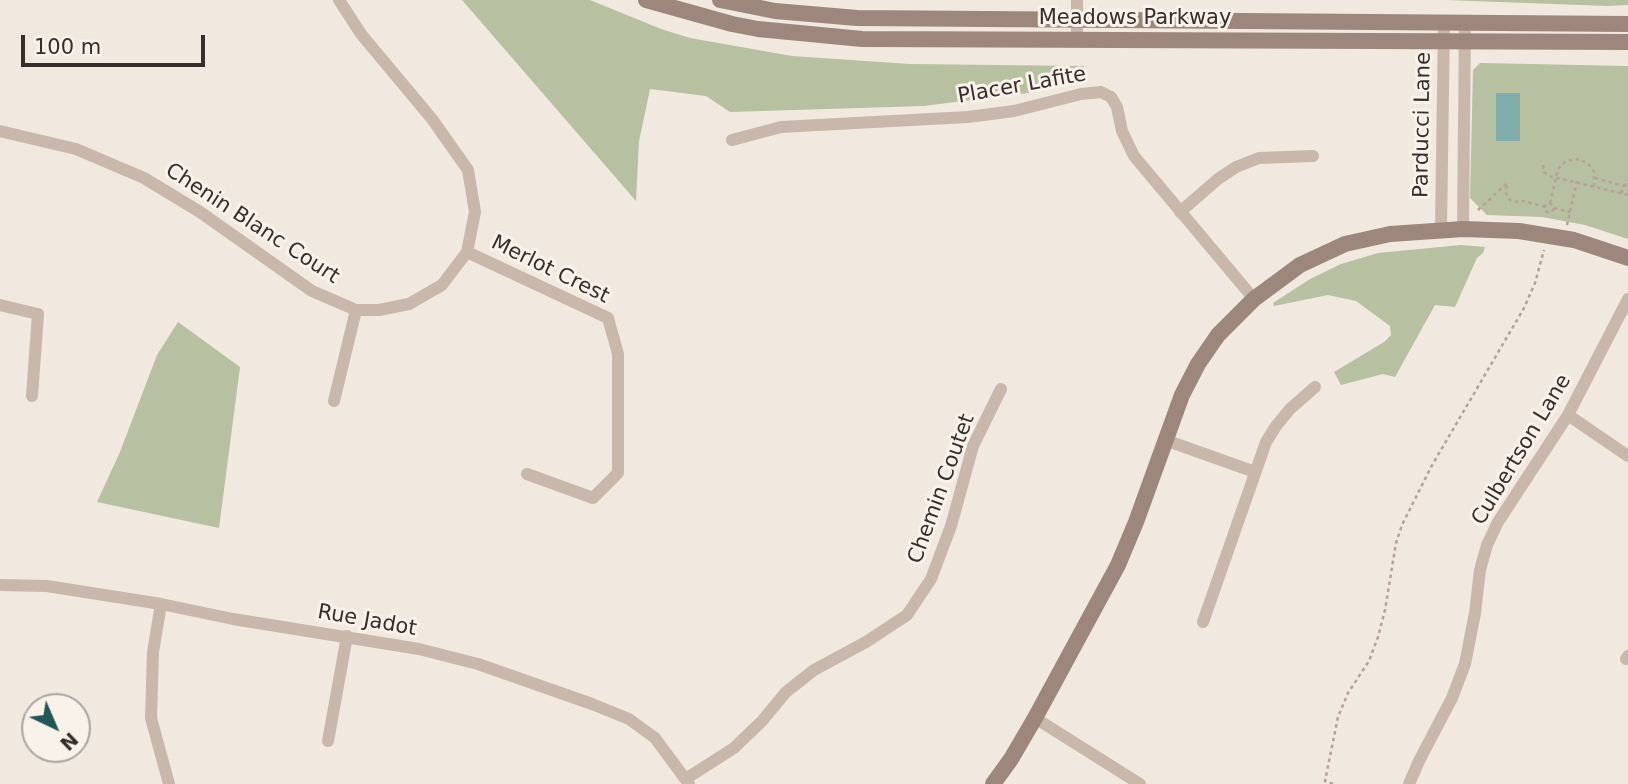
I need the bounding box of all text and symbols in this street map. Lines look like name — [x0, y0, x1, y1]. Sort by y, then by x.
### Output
street label: Meadows Parkway — [1039, 6, 1231, 32]
scale bar — [24, 21, 208, 65]
text: 100 m — [34, 35, 101, 59]
street label: Parducci Lane — [1409, 52, 1437, 198]
street label: Placer Lafite — [956, 62, 1088, 110]
street label: Chenin Blanc Court — [160, 158, 344, 290]
street label: Merlot Crest — [487, 231, 613, 309]
street label: Culbertson Lane — [1467, 370, 1577, 530]
street label: Chemin Coutet — [903, 411, 981, 567]
street label: Rue Jadot — [316, 600, 418, 642]
north arrow — [21, 693, 91, 763]
text: N — [56, 728, 83, 755]

